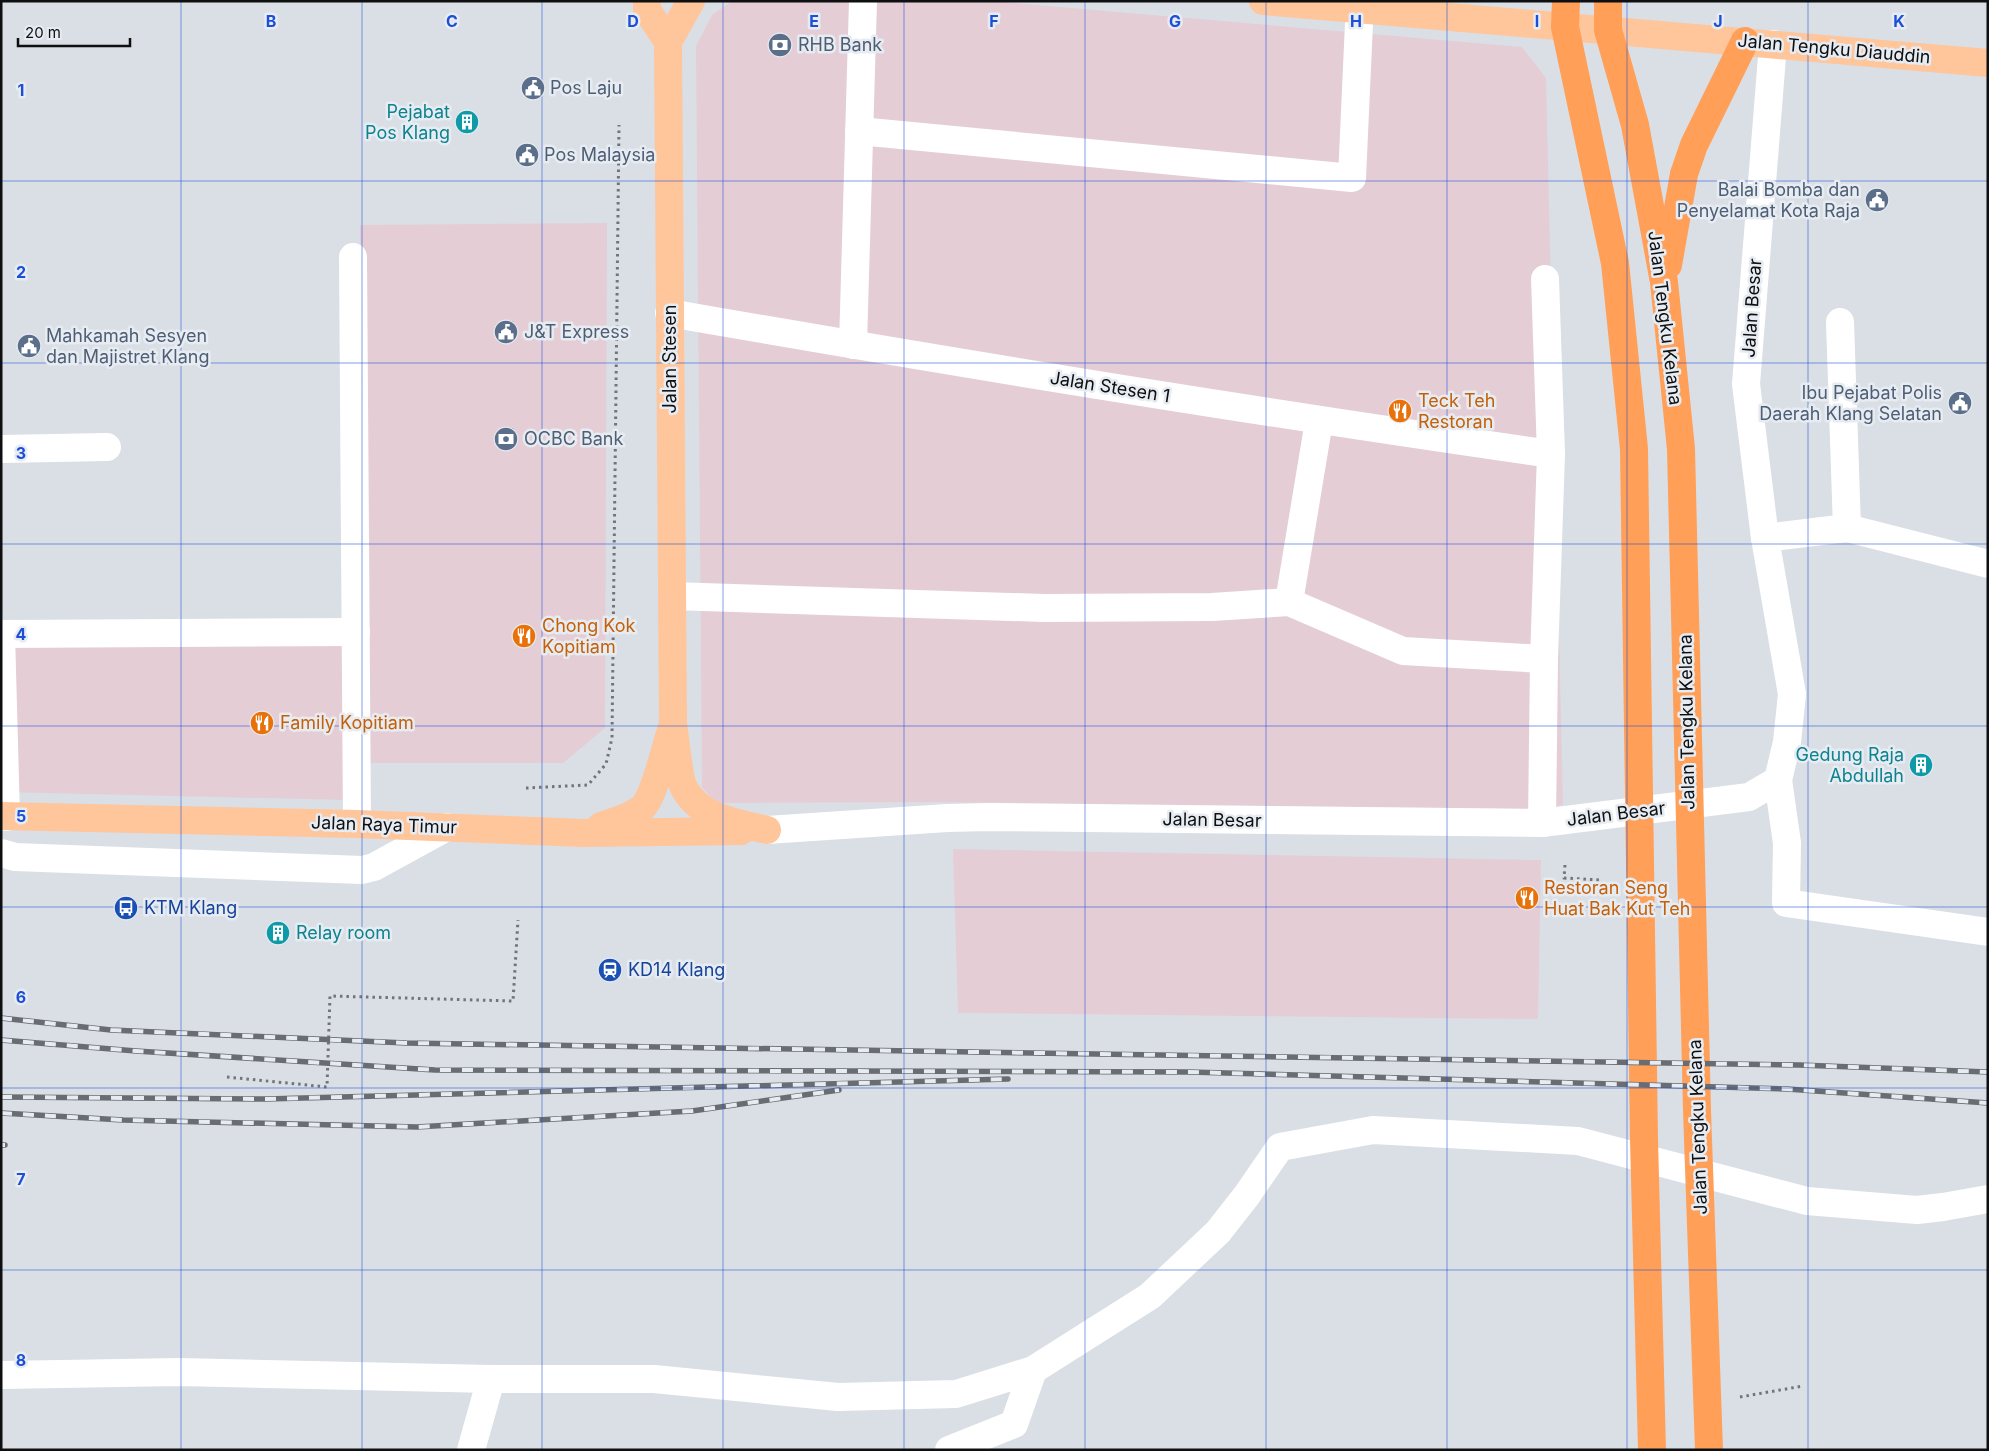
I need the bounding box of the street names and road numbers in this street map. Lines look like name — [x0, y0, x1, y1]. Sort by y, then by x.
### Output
street label: Jalan Tengku Diauddin — [1737, 30, 1931, 67]
street label: Jalan Tengku Kelana — [1644, 230, 1687, 406]
street label: Jalan Besar — [1738, 258, 1765, 358]
street label: Jalan Stesen — [659, 305, 680, 413]
street label: Jalan Stesen 1 — [1049, 367, 1172, 406]
street label: Jalan Tengku Kelana — [1674, 634, 1699, 810]
street label: Jalan Besar — [1565, 797, 1667, 830]
street label: Jalan Besar — [1162, 808, 1262, 831]
street label: Jalan Raya Timur — [311, 811, 458, 838]
street label: Jalan Tengku Kelana — [1684, 1039, 1711, 1215]

